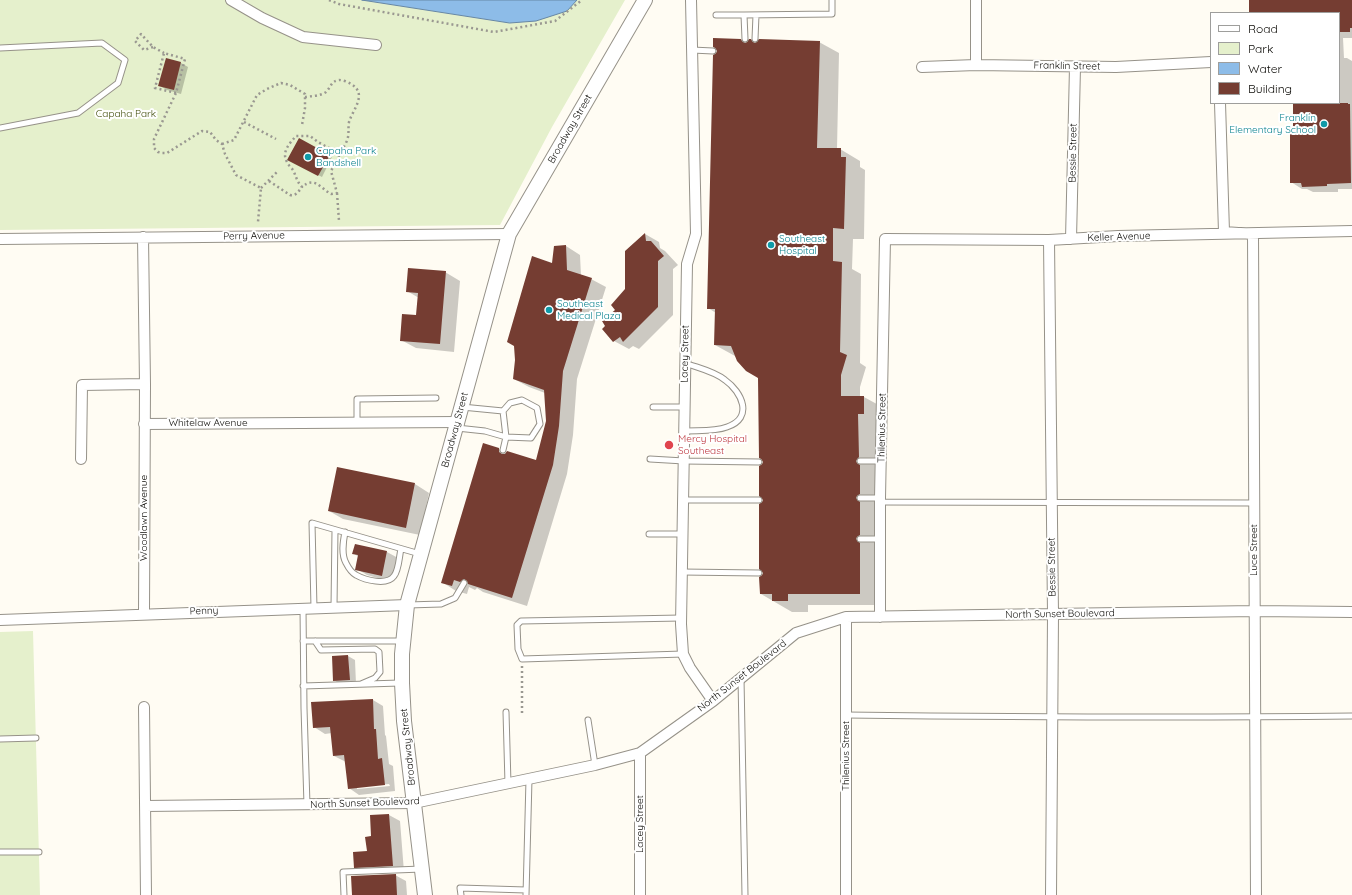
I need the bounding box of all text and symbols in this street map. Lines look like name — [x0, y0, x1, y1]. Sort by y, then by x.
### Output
legend — [1210, 12, 1340, 104]
text: Road — [1248, 21, 1278, 36]
text: Park — [1248, 41, 1273, 56]
street label: Franklin Street — [1034, 59, 1100, 73]
text: Water — [1248, 61, 1282, 76]
text: Building — [1248, 81, 1292, 96]
street label: Broadway Street — [545, 92, 595, 166]
park label: Capaha Park — [96, 108, 156, 120]
place label: Franklin Elementary School — [1229, 112, 1316, 136]
marker: Franklin Elementary School — [1319, 119, 1329, 129]
street label: Bessie Street — [1066, 123, 1080, 183]
place label: Capaha Park Bandshell — [316, 145, 376, 168]
marker: Capaha Park Bandshell — [303, 152, 313, 162]
street label: Perry Avenue — [223, 229, 285, 243]
street label: Keller Avenue — [1087, 230, 1151, 244]
place label: Southeast Hospital — [779, 233, 825, 256]
marker: Southeast Hospital — [766, 240, 776, 250]
place label: Southeast Medical Plaza — [557, 298, 621, 322]
marker: Southeast Medical Plaza — [544, 305, 554, 315]
street label: Lacey Street — [678, 325, 692, 383]
street label: Broadway Street — [439, 391, 471, 469]
street label: Thilenius Street — [875, 393, 889, 463]
street label: Whitelaw Avenue — [168, 417, 248, 429]
place label: Mercy Hospital Southeast — [678, 433, 747, 456]
marker: Mercy Hospital Southeast — [663, 439, 675, 451]
street label: Woodlawn Avenue — [138, 475, 150, 561]
street label: Luce Street — [1248, 524, 1260, 576]
street label: Bessie Street — [1045, 537, 1059, 597]
street label: Penny — [189, 605, 219, 617]
street label: North Sunset Boulevard — [1005, 607, 1115, 621]
street label: North Sunset Boulevard — [695, 638, 789, 714]
street label: Broadway Street — [398, 708, 418, 786]
street label: Thilenius Street — [840, 721, 852, 791]
street label: North Sunset Boulevard — [310, 795, 420, 811]
street label: Lacey Street — [634, 795, 646, 853]

